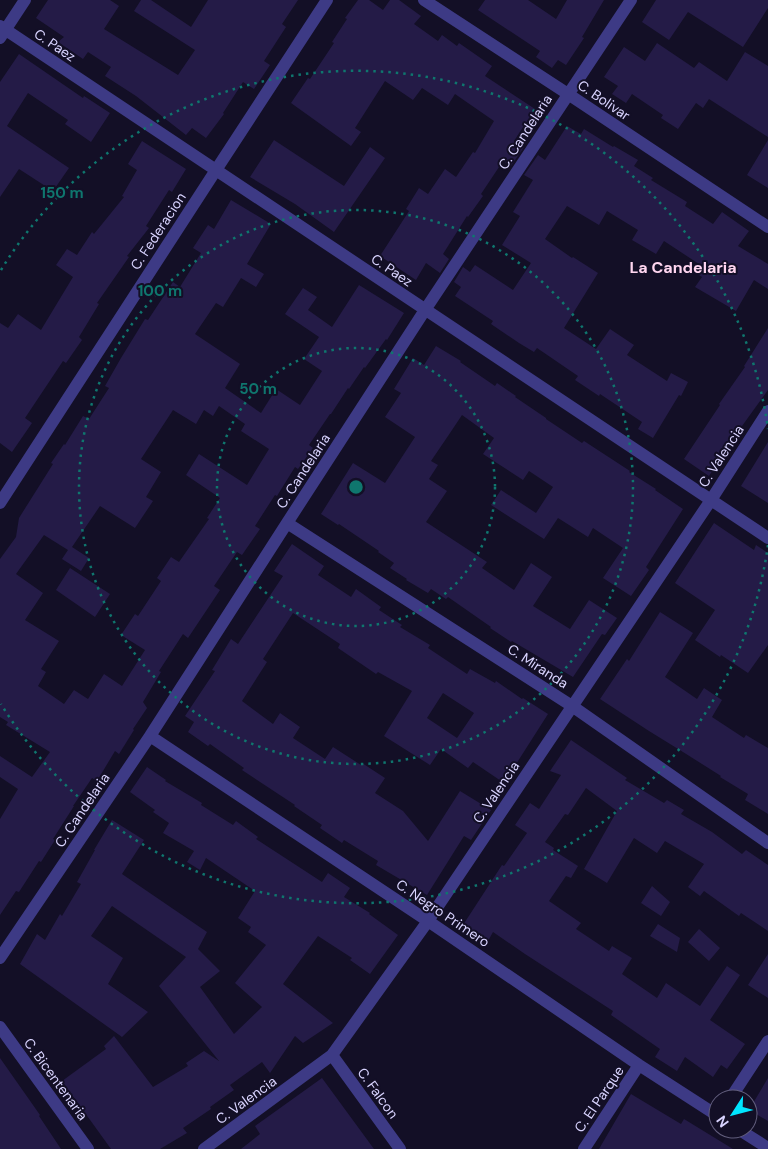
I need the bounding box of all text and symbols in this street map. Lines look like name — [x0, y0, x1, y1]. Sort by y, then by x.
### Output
street label: C. Paez — [31, 25, 79, 65]
street label: C. Bolivar — [574, 76, 634, 124]
street label: C. Candelaria — [494, 91, 556, 173]
text: 150 m — [41, 183, 84, 203]
street label: C. Federacion — [126, 189, 190, 273]
street label: C. Paez — [368, 250, 416, 290]
district label: La Candelaria — [629, 257, 737, 278]
text: 100 m — [138, 281, 182, 301]
text: 50 m — [239, 379, 277, 399]
street label: C. Valencia — [694, 421, 748, 491]
street label: C. Candelaria — [272, 430, 334, 512]
centre of rings — [347, 478, 365, 496]
street label: C. Miranda — [504, 640, 572, 692]
street label: C. Valencia — [469, 758, 523, 826]
street label: C. Candelaria — [51, 769, 113, 851]
street label: C. Negro Primero — [393, 875, 493, 951]
street label: C. Bicentenaria — [20, 1034, 92, 1124]
street label: C. El Parque — [570, 1062, 628, 1136]
street label: C. Falcon — [353, 1064, 403, 1122]
street label: C. Valencia — [212, 1072, 280, 1128]
north arrow — [708, 1089, 758, 1139]
text: N — [712, 1112, 733, 1131]

